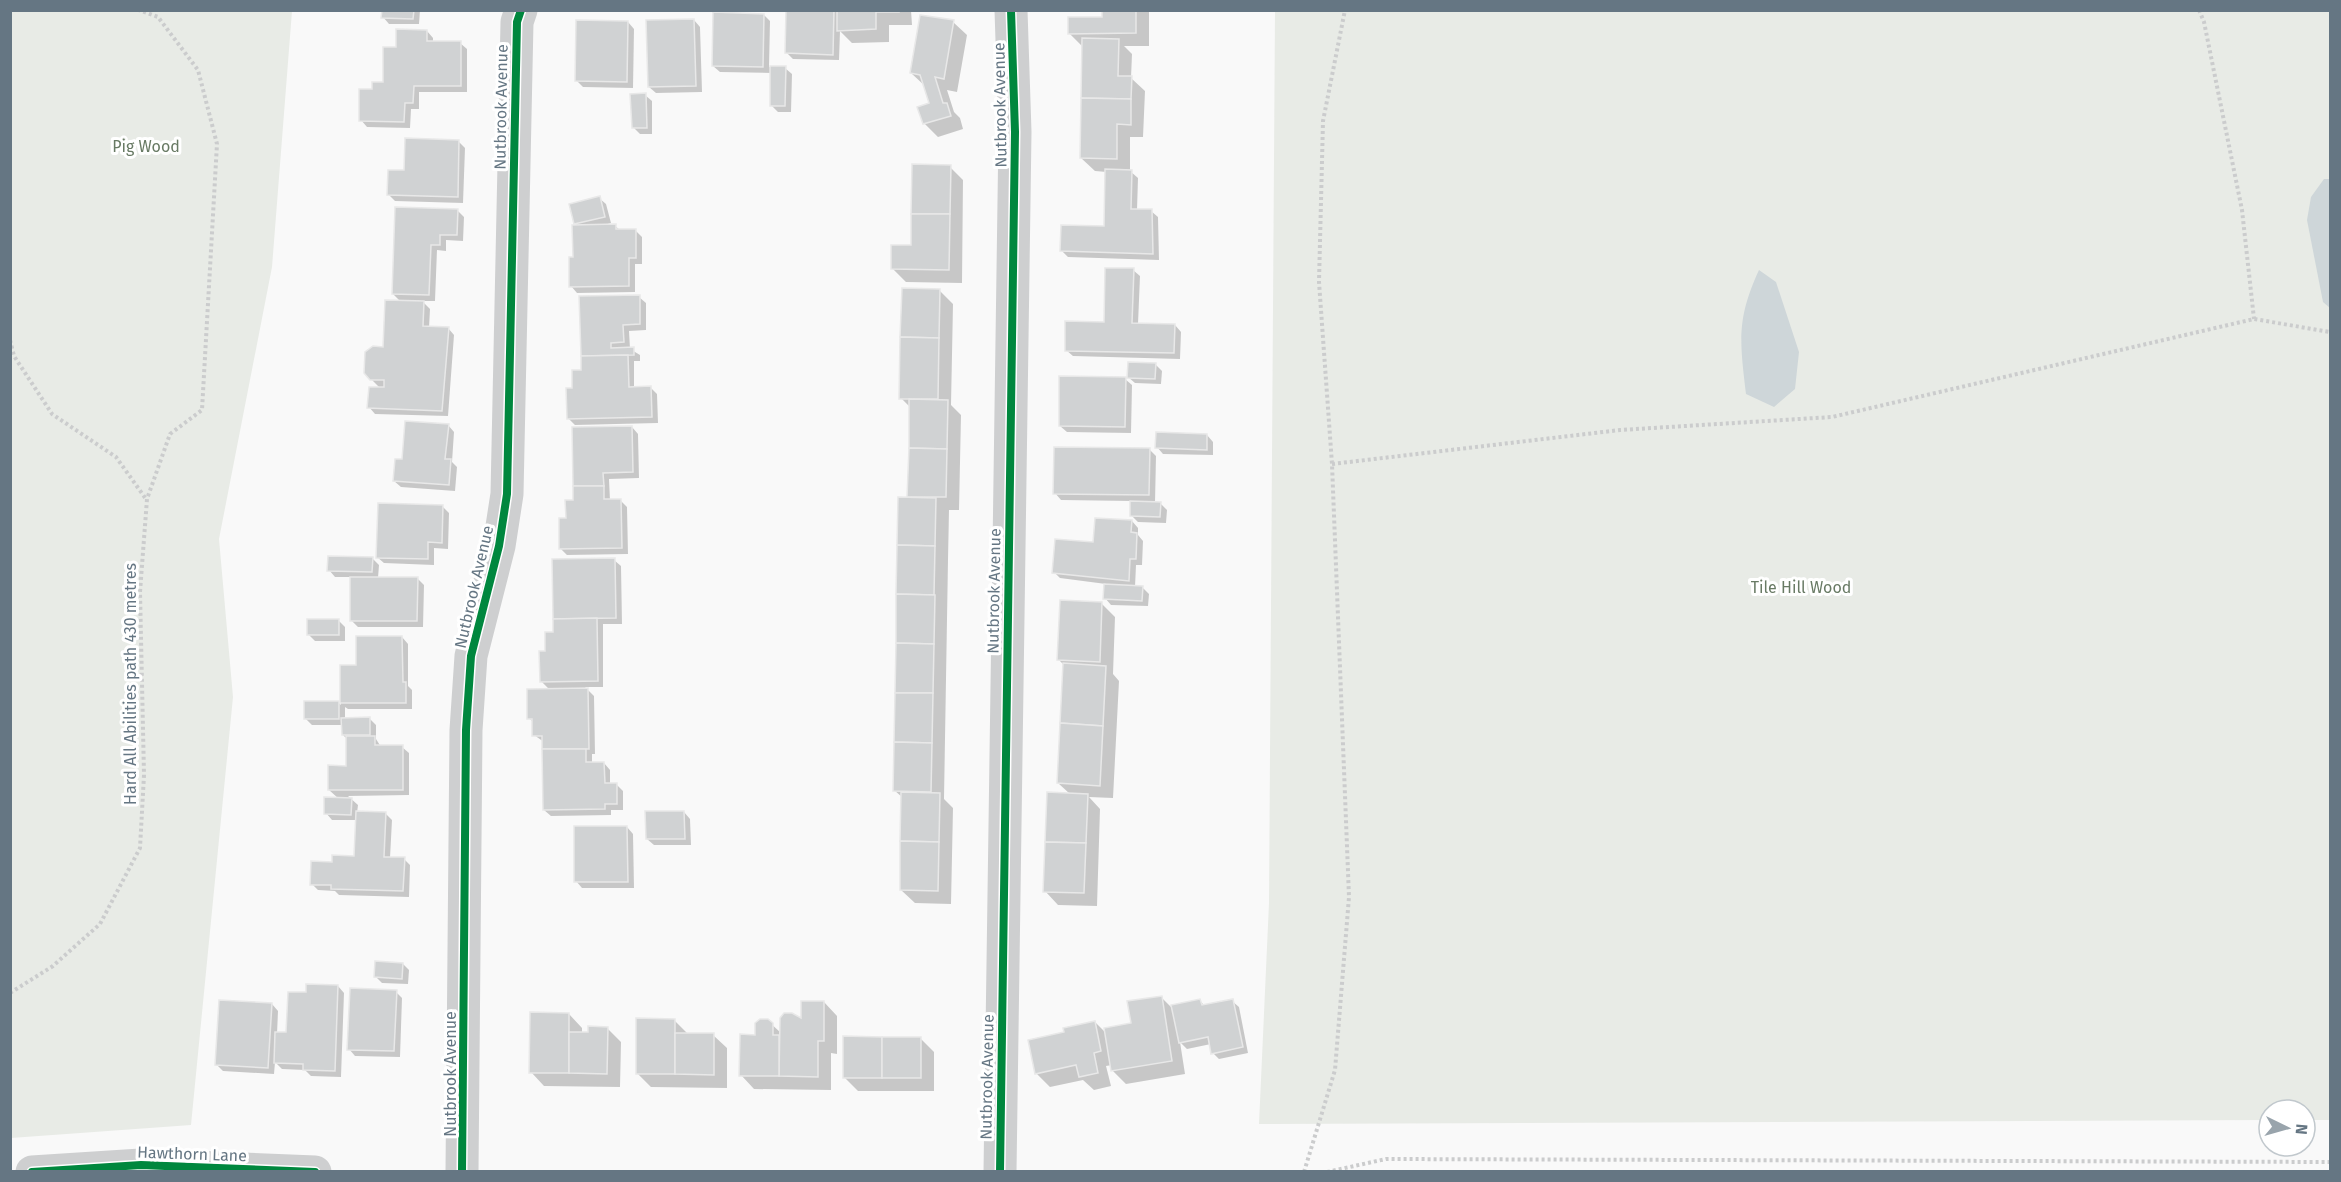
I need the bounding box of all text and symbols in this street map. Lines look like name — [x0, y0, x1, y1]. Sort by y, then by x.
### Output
street label: Nutbrook Avenue — [989, 42, 1011, 168]
street label: Nutbrook Avenue — [490, 44, 512, 170]
park label: Pig Wood — [112, 137, 180, 156]
street label: Nutbrook Avenue — [451, 524, 497, 650]
street label: Nutbrook Avenue — [983, 528, 1005, 654]
street label: Hard All Abilities path 430 metres — [121, 563, 140, 805]
park label: Tile Hill Wood — [1751, 578, 1851, 597]
street label: Nutbrook Avenue — [441, 1011, 460, 1137]
street label: Nutbrook Avenue — [976, 1014, 998, 1140]
north arrow — [2257, 1098, 2317, 1158]
text: N — [2292, 1123, 2311, 1135]
street label: Hawthorn Lane — [137, 1143, 247, 1165]

